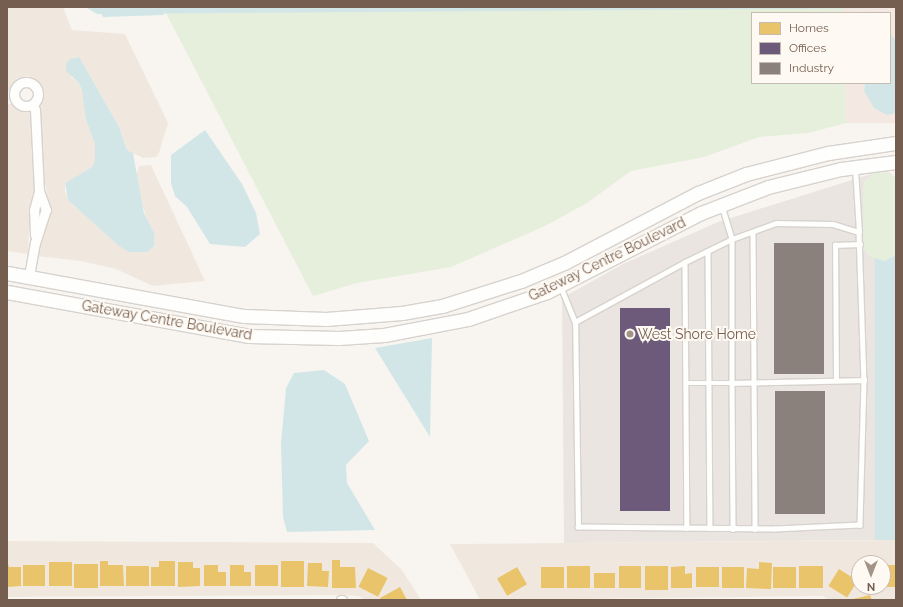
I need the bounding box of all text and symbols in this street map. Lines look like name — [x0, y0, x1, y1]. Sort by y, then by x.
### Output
legend — [751, 12, 891, 84]
text: Homes — [789, 21, 829, 35]
text: Offices — [789, 41, 826, 55]
text: Industry — [789, 61, 834, 75]
street label: Gateway Centre Boulevard — [525, 213, 689, 305]
street label: Gateway Centre Boulevard — [80, 297, 254, 343]
place label: West Shore Home — [638, 326, 756, 342]
marker: West Shore Home — [625, 329, 635, 339]
north arrow — [851, 555, 891, 595]
text: N — [867, 580, 875, 593]

